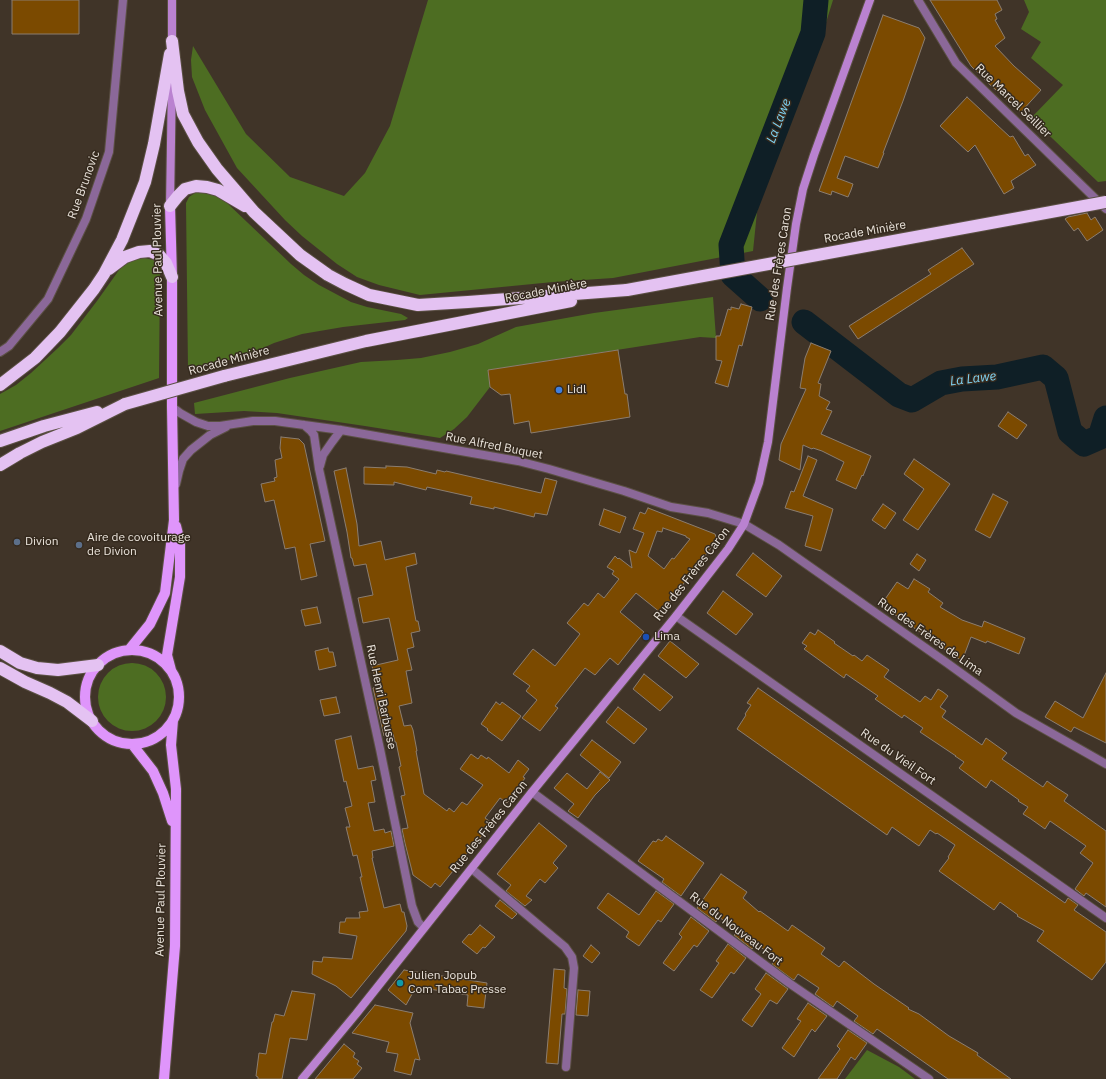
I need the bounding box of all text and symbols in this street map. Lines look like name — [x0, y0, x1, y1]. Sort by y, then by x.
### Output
street label: Rue Marcel Seillier — [972, 61, 1054, 141]
water label: La Lawe — [763, 97, 795, 145]
street label: Rue Brunovic — [65, 149, 103, 221]
street label: Avenue Paul Plouvier — [150, 203, 166, 317]
street label: Rue des Frères Caron — [763, 206, 795, 322]
street label: Rocade Minière — [823, 218, 907, 246]
street label: Rocade Minière — [504, 276, 588, 306]
street label: Rocade Minière — [187, 343, 271, 379]
water label: La Lawe — [949, 368, 997, 390]
place label: Lidl — [567, 383, 586, 397]
marker: Lidl — [554, 385, 564, 395]
street label: Rue Alfred Buquet — [444, 430, 544, 462]
street label: Rue des Frères Caron — [651, 524, 733, 624]
place label: Aire de covoiturage de Divion — [87, 531, 191, 559]
place label: Divion — [25, 535, 58, 549]
marker: Divion — [12, 537, 22, 547]
marker: Aire de covoiturage de Divion — [74, 540, 84, 550]
street label: Rue des Frères de Lima — [874, 595, 986, 679]
place label: Lima — [654, 630, 680, 644]
marker: Lima — [641, 632, 651, 642]
street label: Rue Henri Barbusse — [363, 643, 399, 751]
street label: Rue du Vieil Fort — [858, 726, 938, 788]
street label: Rue des Frères Caron — [447, 778, 531, 876]
street label: Avenue Paul Plouvier — [153, 843, 169, 957]
street label: Rue du Nouveau Fort — [687, 889, 785, 969]
place label: Julien Jopub Com Tabac Presse — [408, 969, 506, 997]
marker: Julien Jopub Com Tabac Presse — [395, 978, 405, 988]

